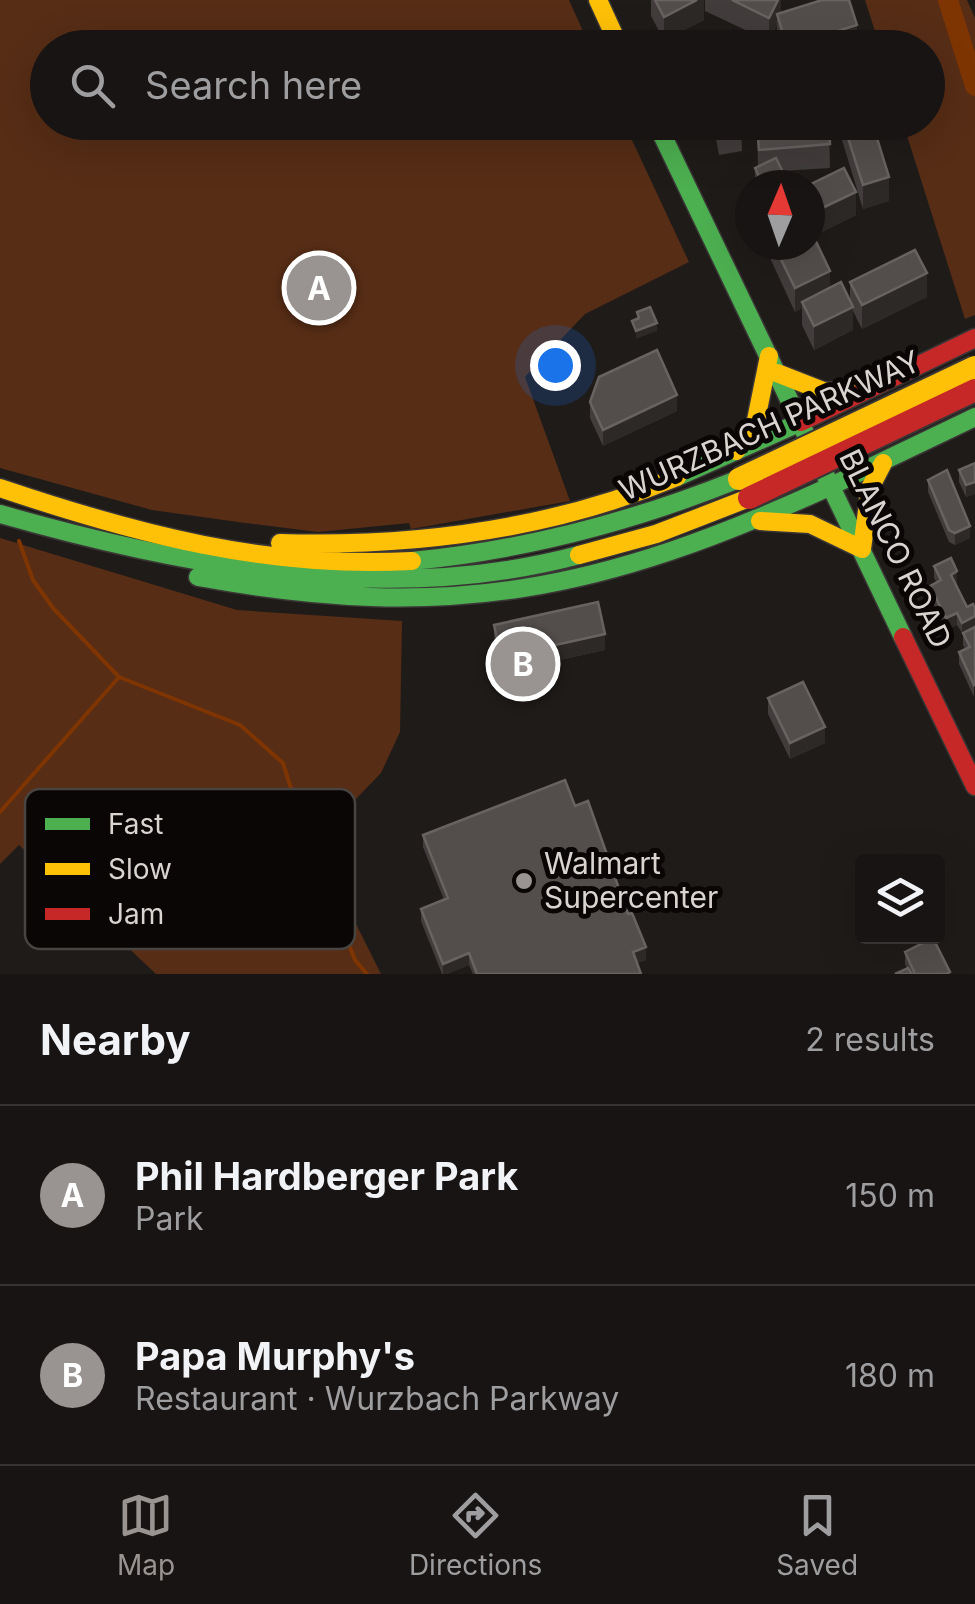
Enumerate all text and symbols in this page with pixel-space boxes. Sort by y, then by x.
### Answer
search box [30,30,945,140]
icon: search [65,58,120,113]
text: Search here [145,62,362,108]
north arrow [735,170,825,260]
pin: A [286,250,352,326]
your location [530,340,581,391]
street label: WURZBACH PARKWAY [613,342,926,508]
street label: BLANCO ROAD [832,443,960,654]
pin: B [490,626,556,702]
legend [25,789,355,949]
text: Fast [108,807,164,841]
place label: Walmart Supercenter [544,845,718,915]
text: Slow [108,852,172,886]
map controls [855,854,945,944]
button: layers [855,854,945,944]
marker: Walmart Supercenter [513,870,535,892]
text: Jam [108,897,164,931]
text: Nearby [40,1014,191,1065]
text: 2 results [805,1020,935,1059]
text: Phil Hardberger Park [135,1153,518,1199]
text: A [61,1176,84,1215]
text: 150 m [845,1176,935,1215]
text: Park [135,1199,204,1238]
text: Papa Murphy's [135,1333,415,1379]
text: B [62,1356,83,1395]
text: 180 m [845,1356,935,1395]
text: Restaurant · Wurzbach Parkway [135,1379,619,1418]
tab: Map [117,1488,175,1582]
tab: Directions [409,1488,542,1582]
tab: Saved [776,1488,858,1582]

